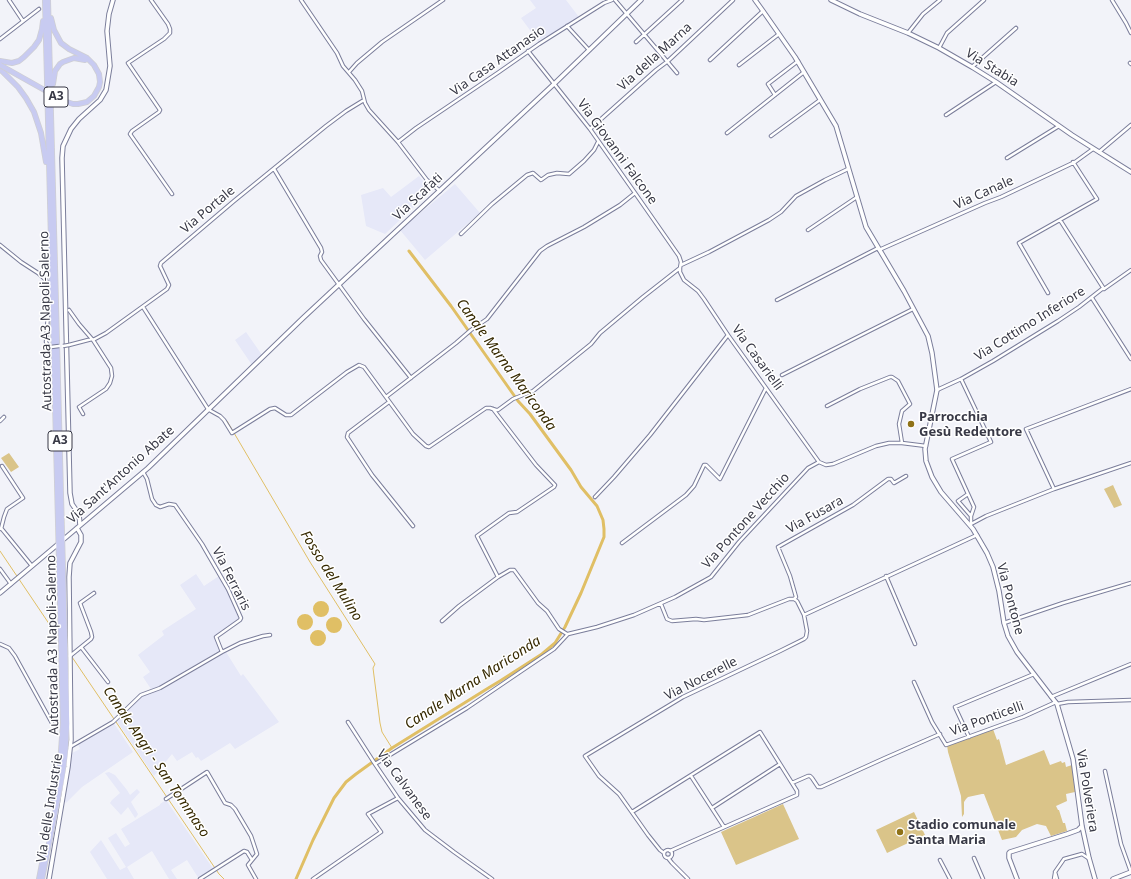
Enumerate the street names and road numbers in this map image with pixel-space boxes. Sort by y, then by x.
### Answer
street label: Via della Marna [615,20,695,94]
street label: Via Casa Attanasio [448,22,548,100]
street label: Via Stabia [963,46,1021,90]
road number: A3 [44,87,68,107]
street label: Via Giovanni Falcone [574,97,660,207]
street label: Via Scafati [390,170,446,224]
street label: Via Canale [952,173,1016,213]
street label: Via Portale [178,183,238,237]
street label: Autostrada A3 Napoli-Salerno [37,231,55,411]
street label: Via Cottimo Inferiore [972,284,1088,364]
street label: Via Casarielli [728,322,786,394]
street label: Via Sant'Antonio Abate [64,423,178,527]
road number: A3 [48,431,72,451]
street label: Via Pontone Vecchio [699,470,793,572]
street label: Via Fusara [784,493,846,537]
street label: Via Ferraris [208,545,254,613]
street label: Autostrada A3 Napoli-Salerno [44,555,62,735]
street label: Via Pontone [993,561,1027,637]
street label: Via Nocerelle [662,654,740,704]
street label: Via Ponticelli [948,698,1026,740]
street label: Via Calvanese [373,747,435,823]
street label: Via Polveriera [1073,749,1101,833]
street label: Via delle Industrie [34,752,66,864]

